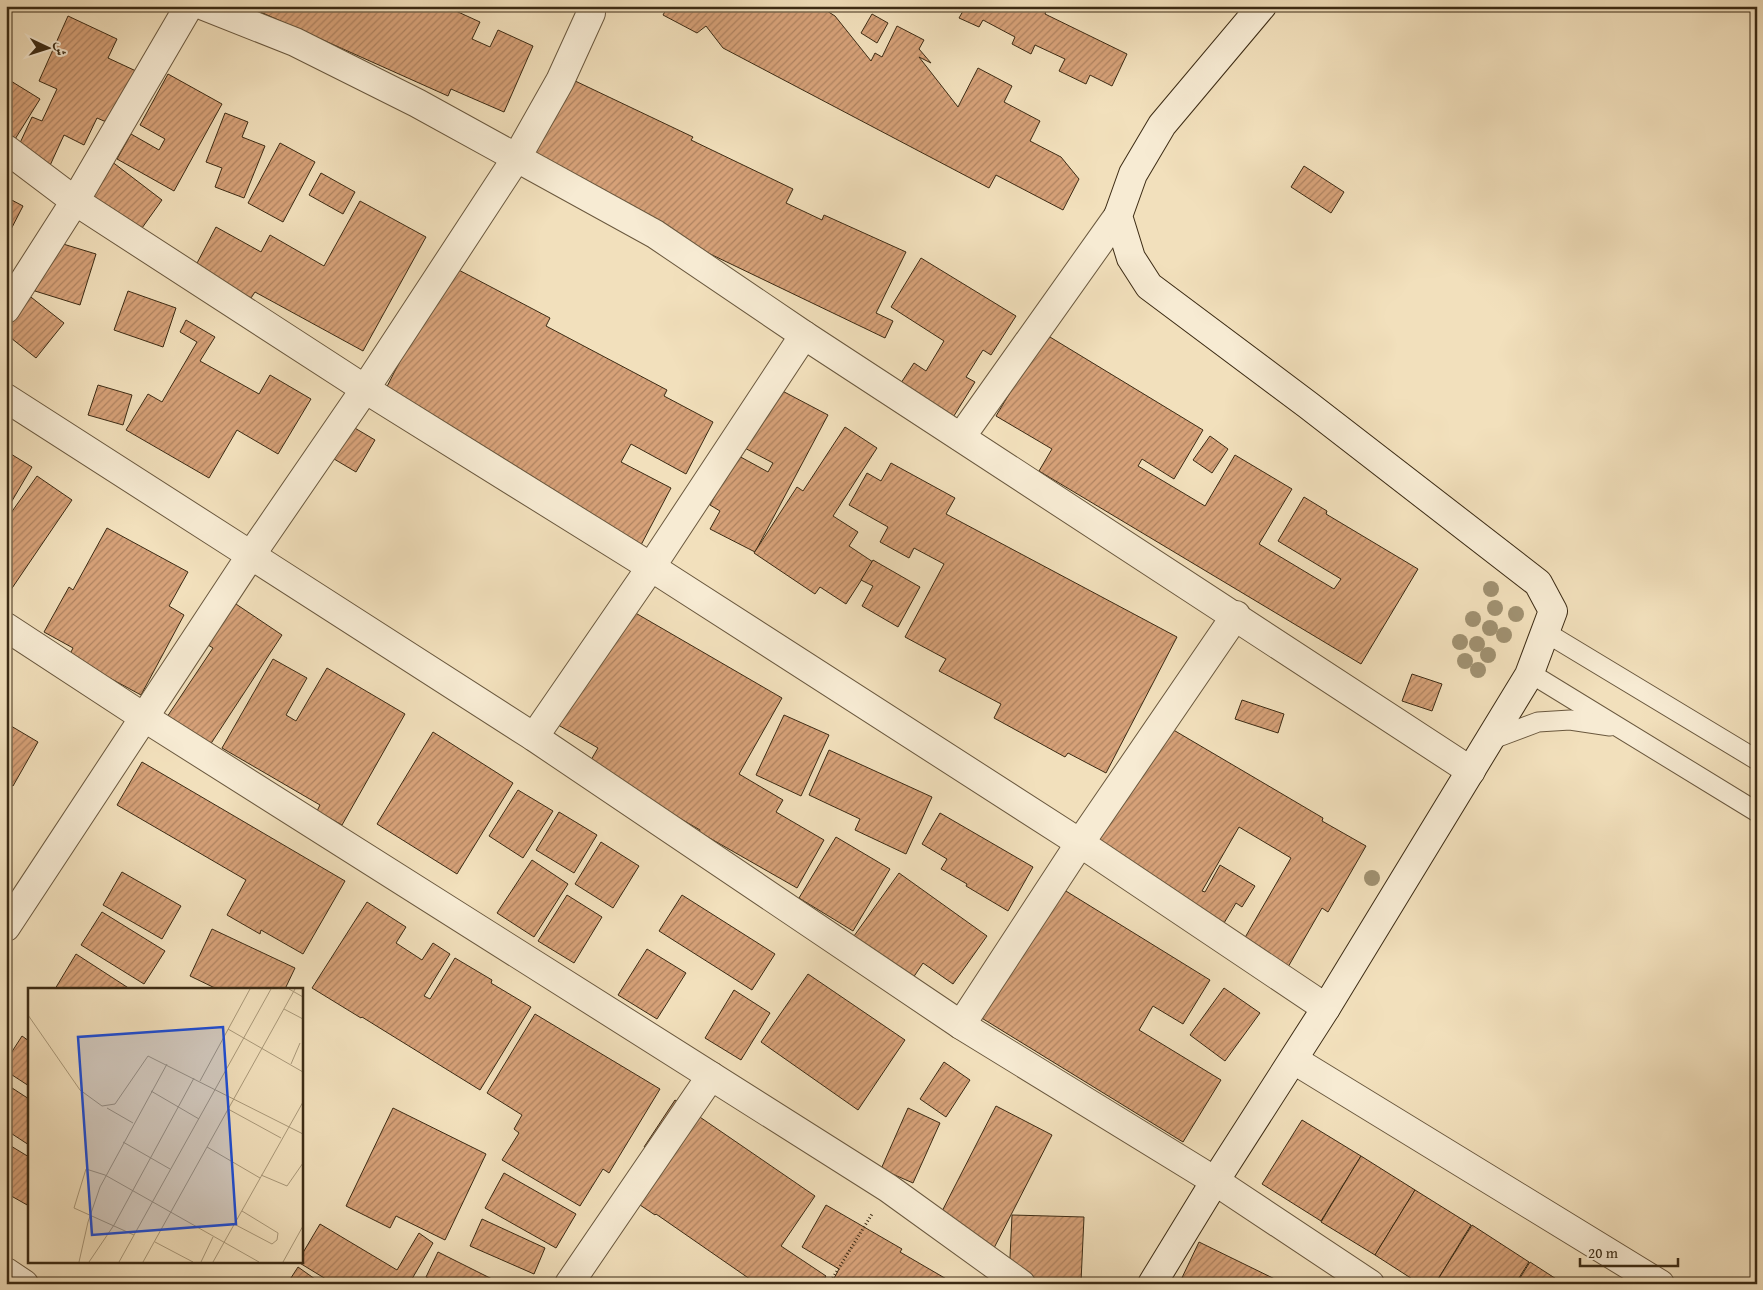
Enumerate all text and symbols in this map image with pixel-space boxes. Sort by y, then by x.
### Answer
north arrow [22,22,72,72]
text: ش [51,41,71,57]
inset map [28,988,302,1262]
scale bar [1580,1235,1678,1267]
text: 20 m [1588,1242,1619,1263]

